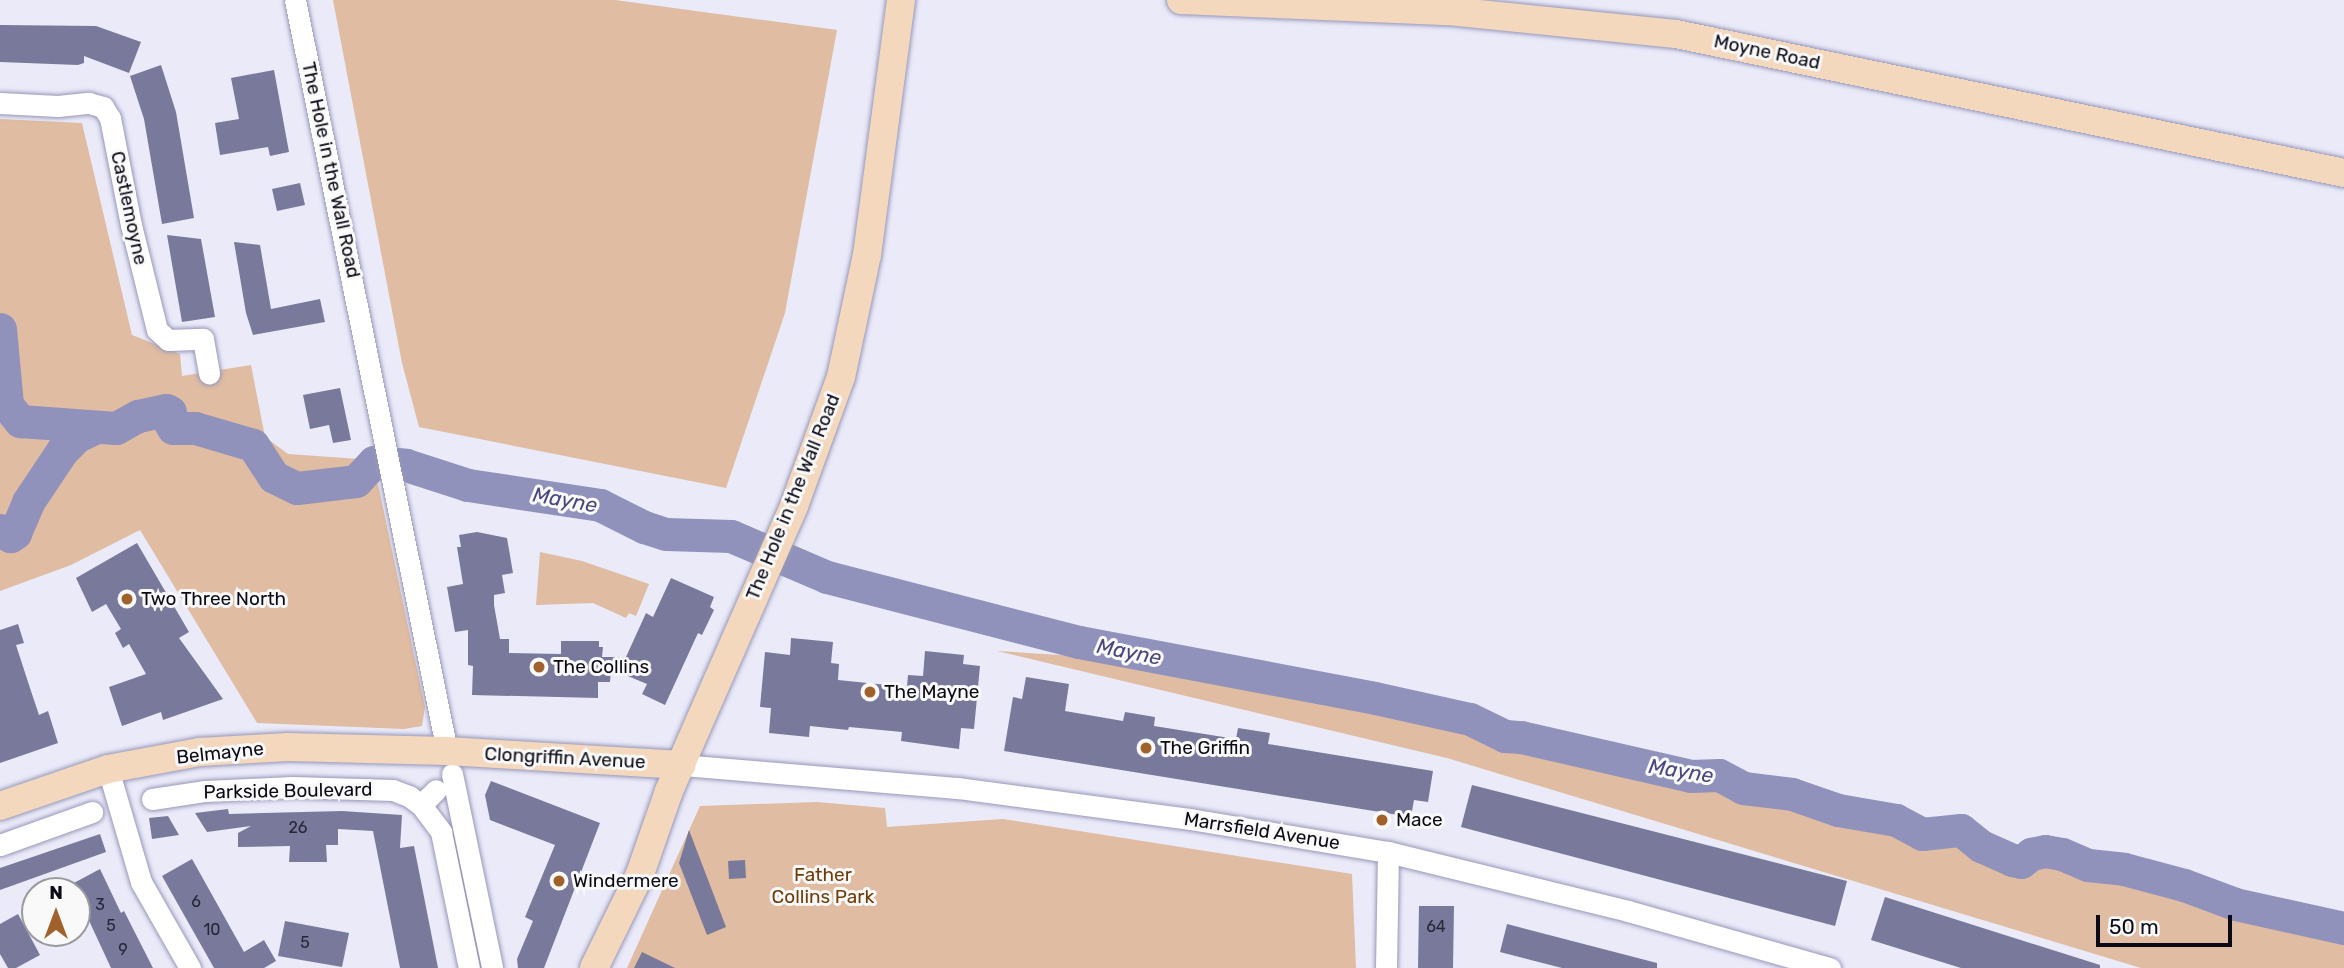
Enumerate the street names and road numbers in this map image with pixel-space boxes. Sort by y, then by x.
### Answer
street label: Moyne Road [1712,30,1822,74]
street label: The Hole in the Wall Road [297,59,365,281]
street label: Castlemoyne [106,149,152,267]
street label: The Hole in the Wall Road [741,390,845,604]
street label: Belmayne [175,737,265,769]
street label: Clongriffin Avenue [484,742,646,774]
street label: Parkside Boulevard [203,778,373,804]
street label: Marrsfield Avenue [1182,807,1342,855]

